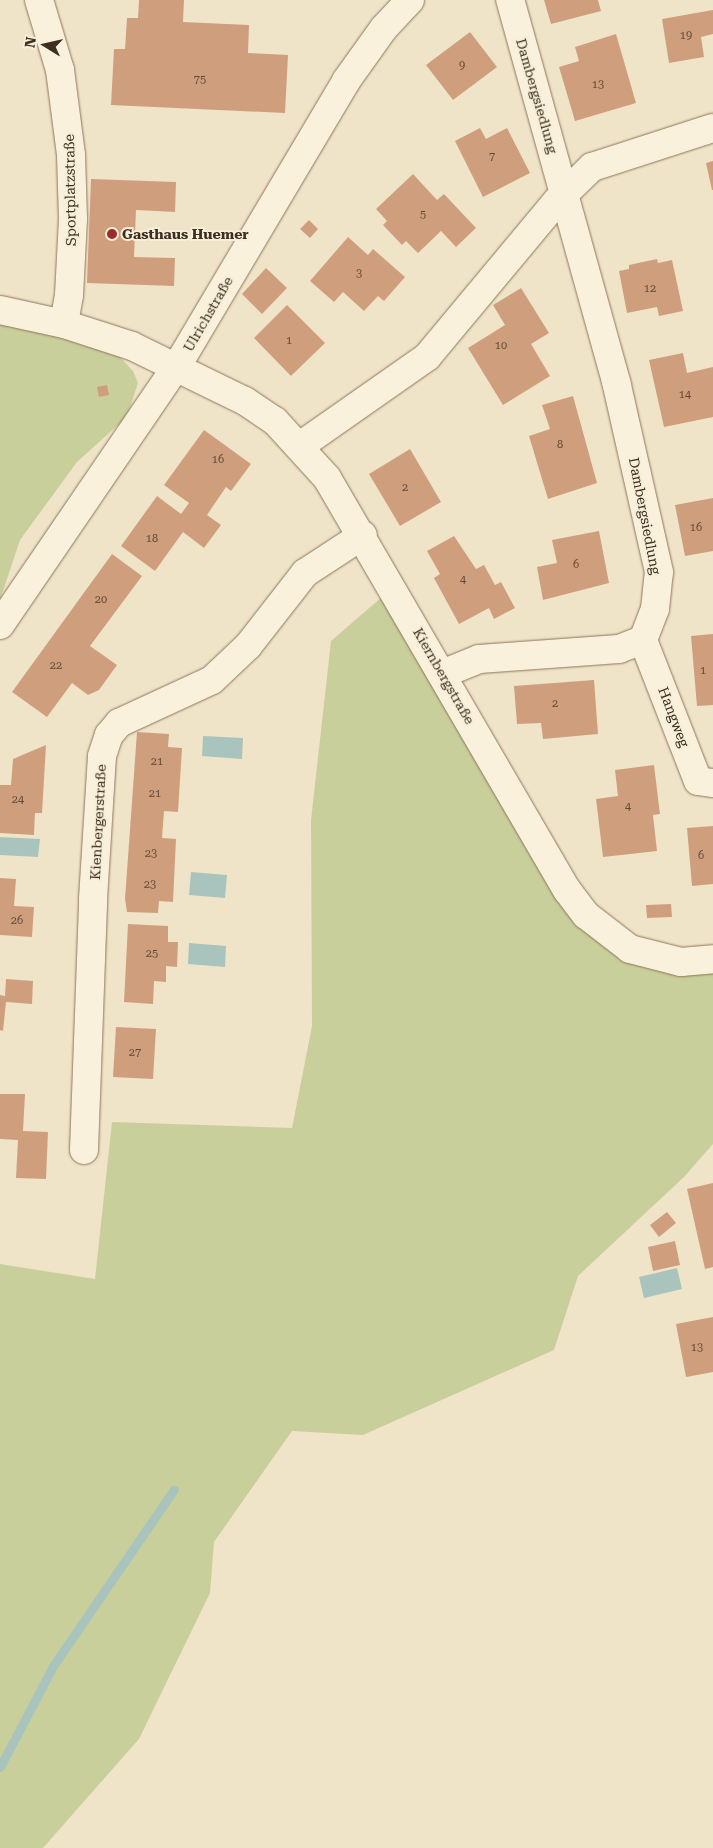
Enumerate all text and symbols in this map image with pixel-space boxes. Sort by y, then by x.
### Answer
north arrow [20,20,70,70]
house number: 19 [680,29,692,43]
text: N [21,36,39,49]
street label: Dambergsiedlung [513,36,561,156]
house number: 9 [459,59,465,73]
house number: 75 [194,73,206,87]
house number: 13 [592,78,604,92]
street label: Sportplatzstraße [61,134,79,246]
house number: 7 [489,150,495,164]
house number: 5 [420,208,426,222]
place label: Gasthaus Huemer [122,226,249,242]
marker: Gasthaus Huemer [106,228,118,240]
house number: 3 [356,267,362,281]
street label: Ulrichstraße [180,273,236,355]
house number: 12 [644,282,656,296]
house number: 1 [286,334,292,348]
house number: 10 [495,339,507,353]
house number: 14 [679,388,691,402]
house number: 8 [557,438,563,452]
house number: 16 [212,453,224,467]
street label: Dambergsiedlung [625,456,665,576]
house number: 2 [402,481,408,495]
house number: 16 [690,521,702,535]
house number: 18 [146,532,158,546]
house number: 6 [573,558,579,572]
house number: 4 [460,573,466,587]
house number: 20 [95,593,107,607]
street label: Kiernbergstraße [410,625,478,727]
house number: 22 [50,659,62,673]
house number: 1 [700,664,706,678]
street label: Hangweg [655,685,693,749]
house number: 2 [552,697,558,711]
house number: 21 [151,755,163,769]
street label: Kienbergerstraße [87,764,109,880]
house number: 21 [149,787,161,801]
house number: 24 [12,793,24,807]
house number: 4 [625,800,631,814]
house number: 23 [145,847,157,861]
house number: 6 [698,849,704,863]
house number: 23 [144,878,156,892]
house number: 26 [11,914,23,928]
house number: 25 [146,947,158,961]
house number: 27 [129,1046,141,1060]
house number: 13 [691,1341,703,1355]

